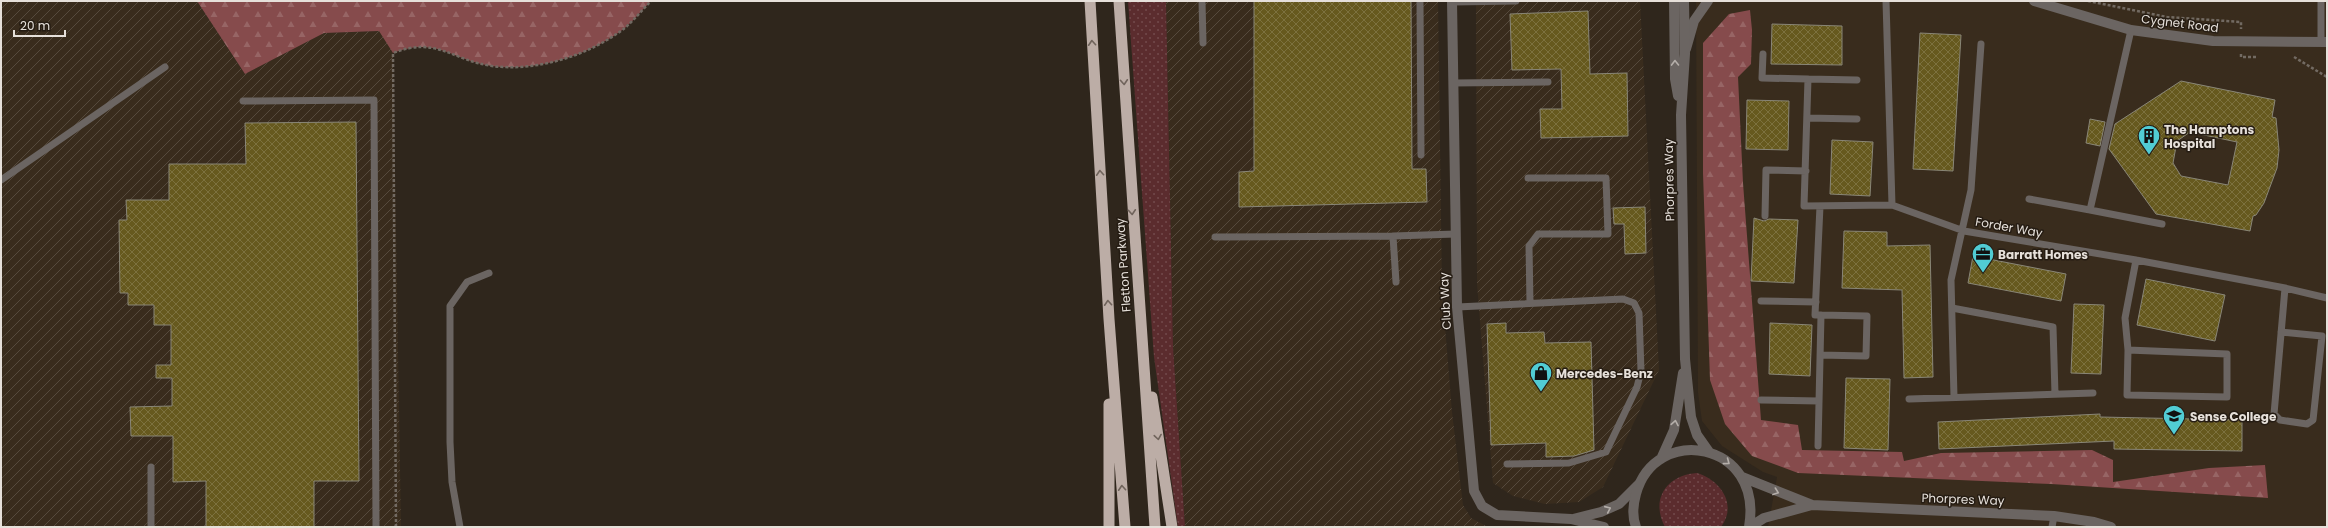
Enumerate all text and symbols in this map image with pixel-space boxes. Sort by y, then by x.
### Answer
street label: Cygnet Road [2140,10,2220,36]
scale bar [14,12,65,38]
text: 20 m [20,17,50,34]
one-way arrow [1088,40,1097,46]
one-way arrow [1671,60,1679,66]
one-way arrow [1120,79,1128,85]
place label: The Hamptons Hospital [2164,121,2254,152]
building icon: The Hamptons Hospital [2136,123,2162,156]
street label: Phorpres Way [1660,138,1678,222]
one-way arrow [1096,170,1105,176]
one-way arrow [1128,209,1137,215]
street label: Forder Way [1974,213,2044,241]
street label: Fletton Parkway [1111,217,1135,313]
office icon: Barratt Homes [1970,241,1996,274]
place label: Barratt Homes [1998,246,2088,263]
street label: Club Way [1435,271,1455,330]
one-way arrow [1104,300,1113,306]
shop icon: Mercedes-Benz [1528,360,1554,393]
place label: Mercedes-Benz [1556,365,1653,382]
school or university icon: Sense College [2161,403,2187,436]
place label: Sense College [2190,408,2277,425]
one-way arrow [1671,420,1679,426]
one-way arrow [1153,434,1162,440]
one-way arrow [1723,457,1730,464]
one-way arrow [1117,485,1126,491]
one-way arrow [1773,487,1780,496]
street label: Phorpres Way [1921,489,2005,509]
one-way arrow [1604,506,1612,514]

